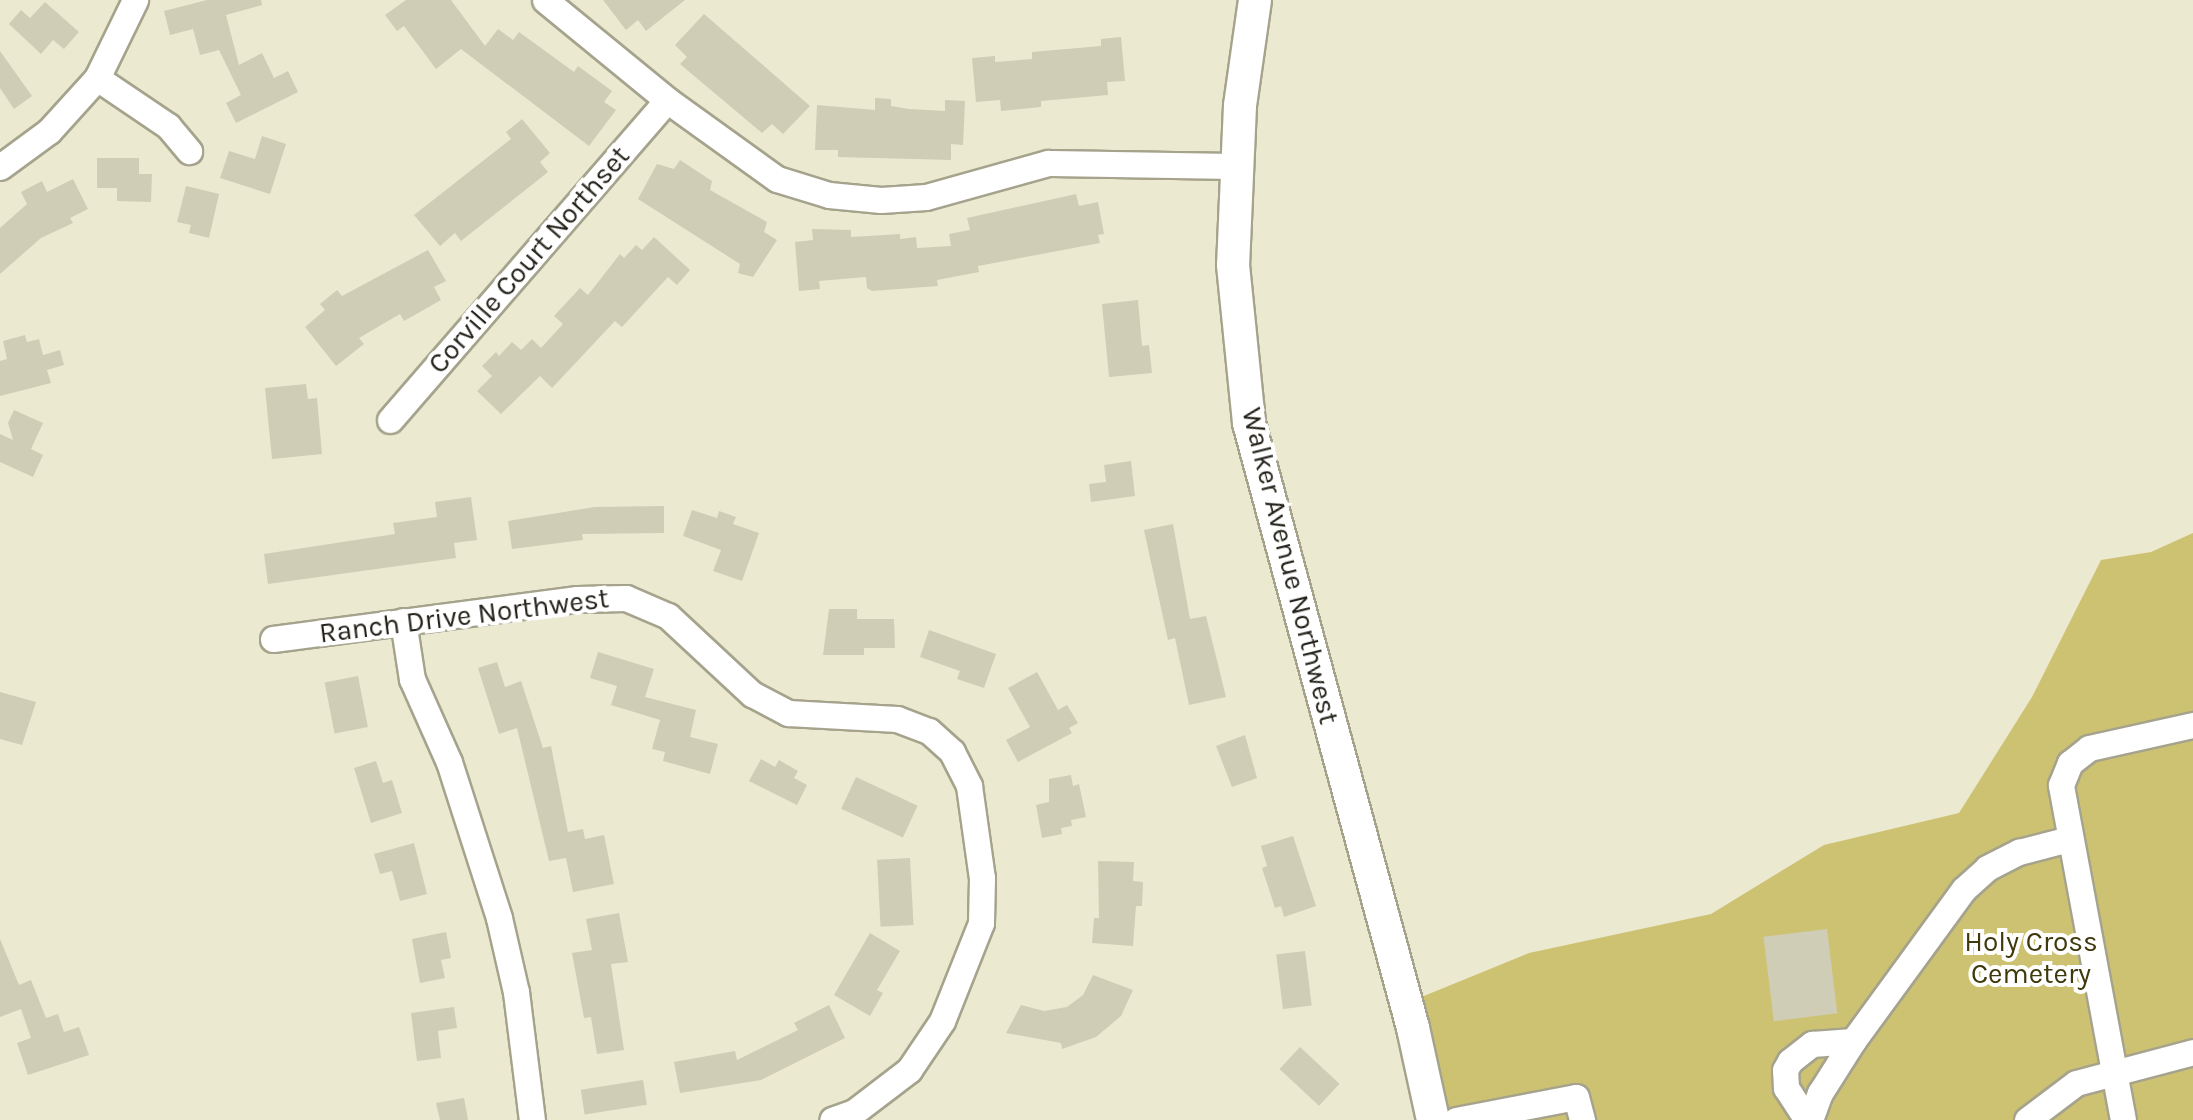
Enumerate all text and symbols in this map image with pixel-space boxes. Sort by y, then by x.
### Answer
street label: Corville Court Northset [421,140,637,380]
street label: Walker Avenue Northwest [1234,404,1346,728]
street label: Ranch Drive Northwest [317,582,611,650]
park label: Holy Cross Cemetery [1964,925,2098,991]

